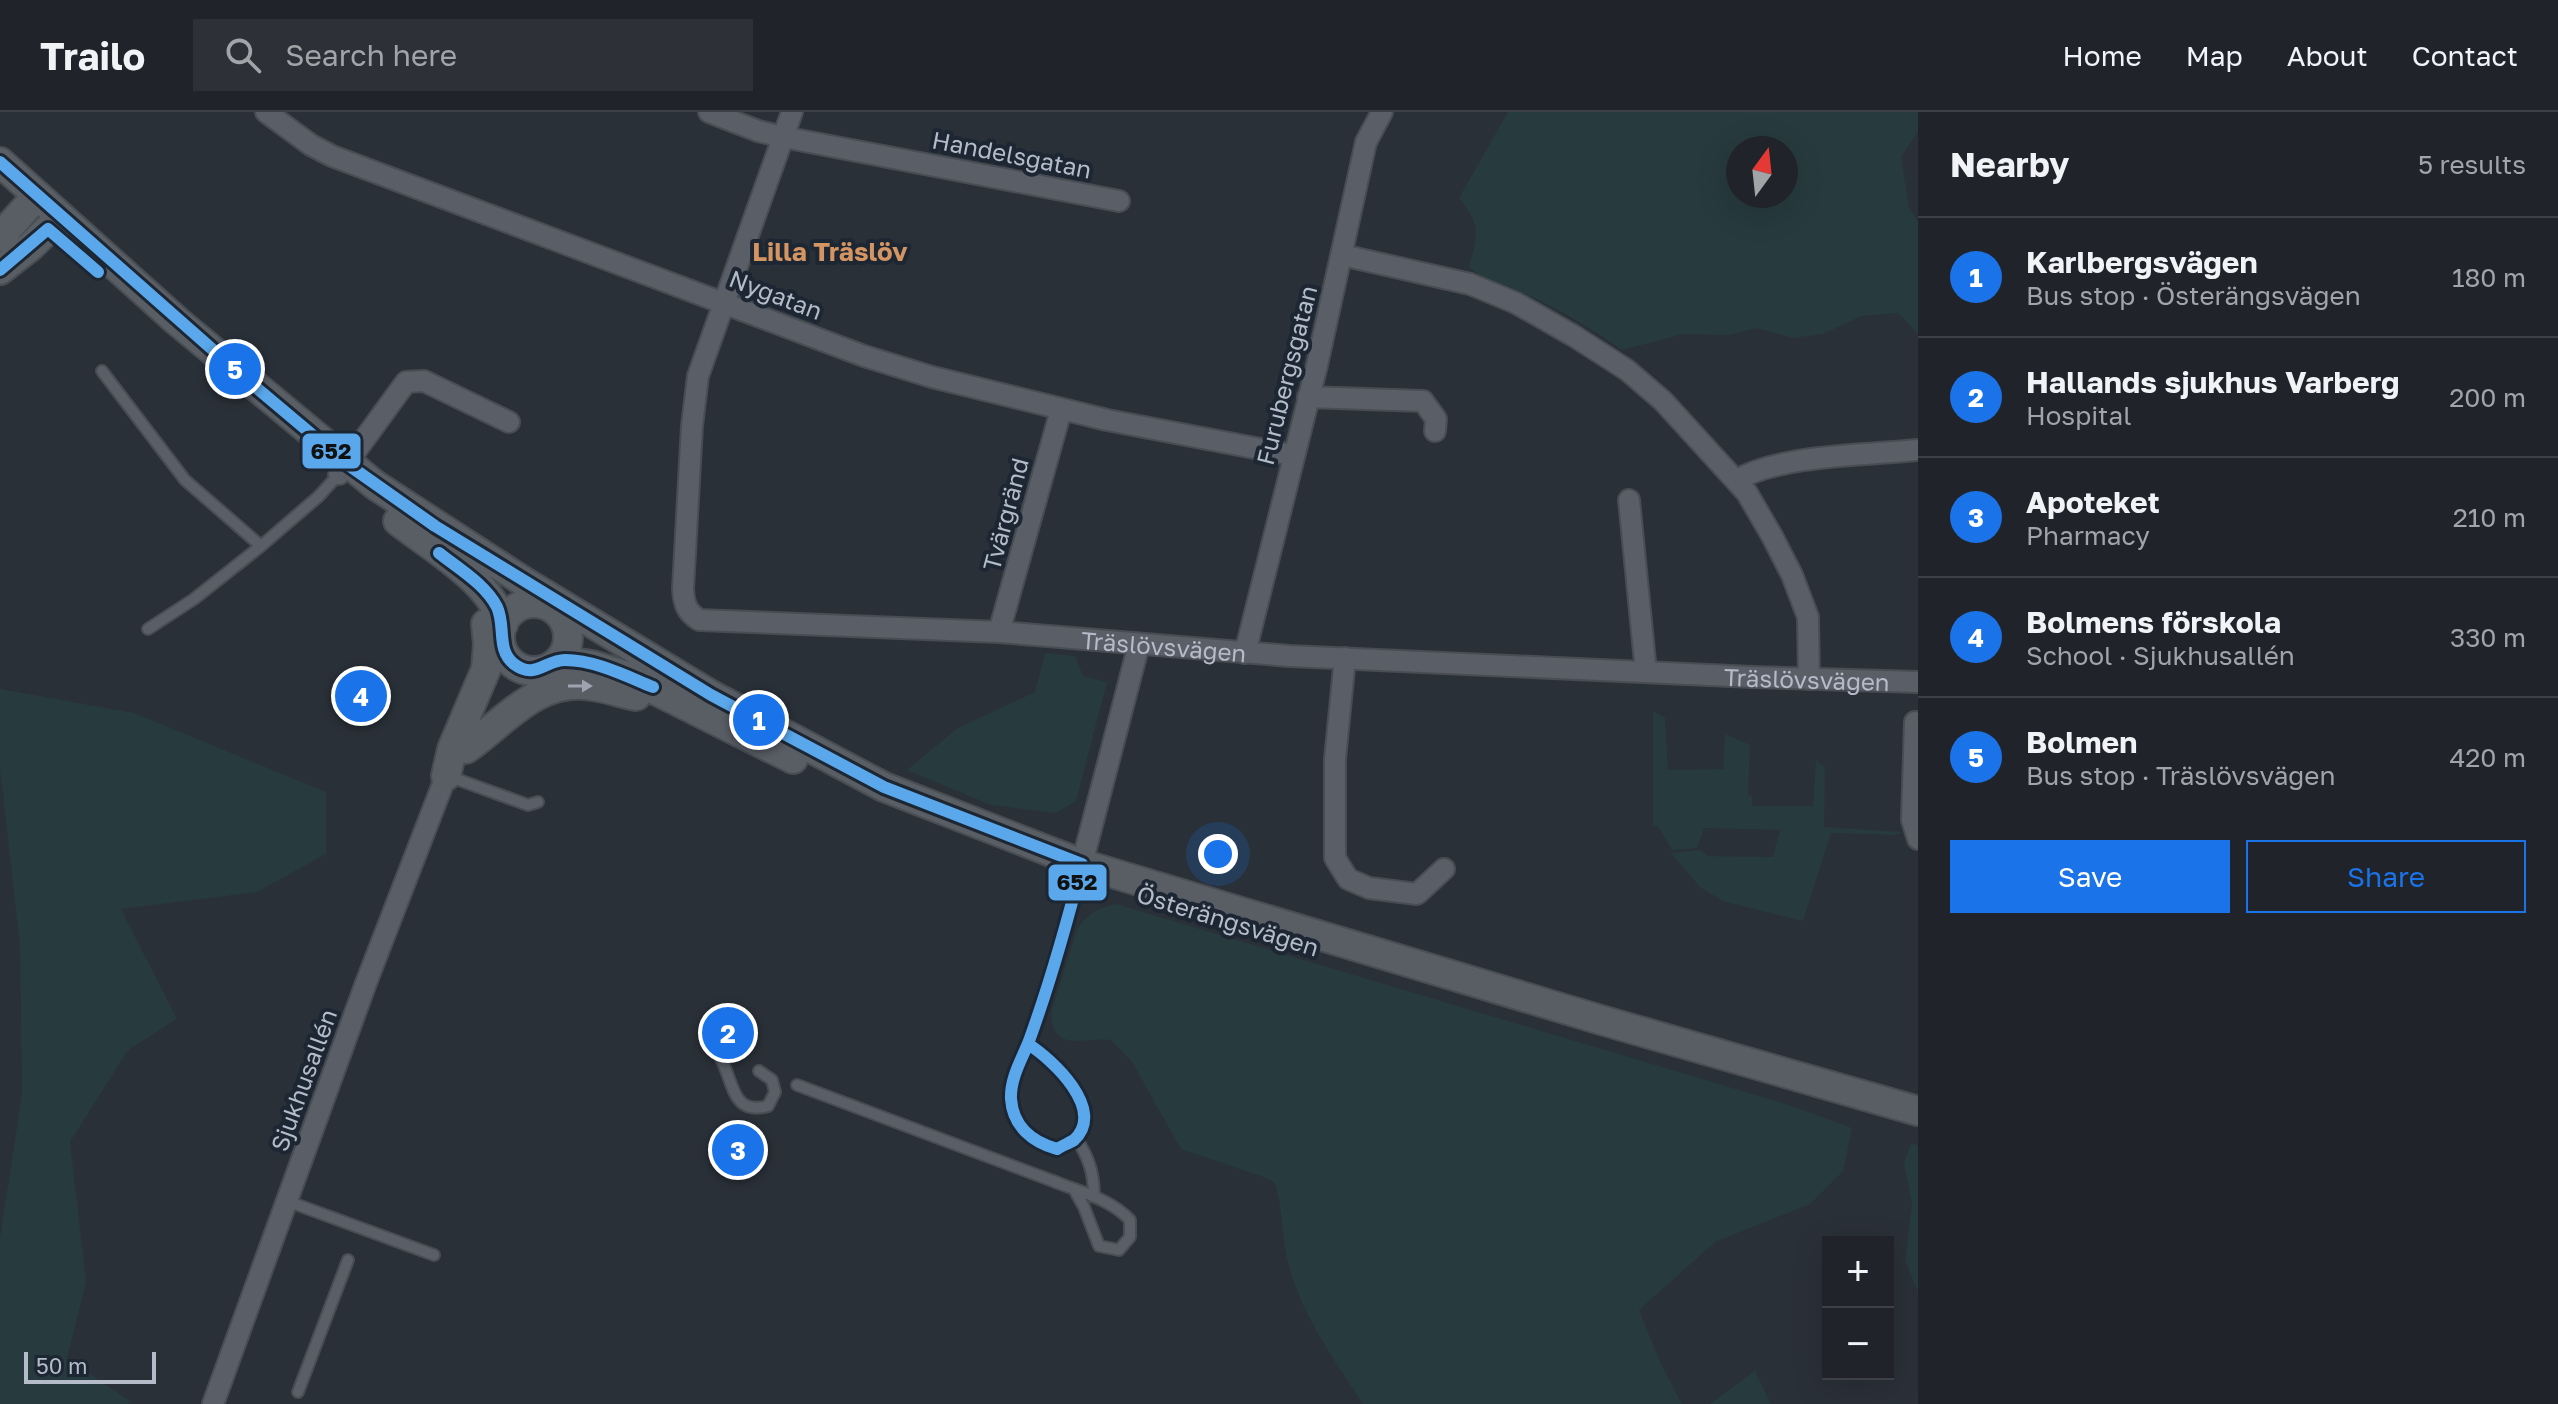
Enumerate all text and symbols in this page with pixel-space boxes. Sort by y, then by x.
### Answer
search box [193,19,753,91]
text: Trailo [40,33,145,78]
icon: search [221,33,265,77]
text: Search here [285,37,457,73]
text: Home [2063,39,2142,72]
text: Map [2186,39,2243,72]
text: About [2287,39,2368,72]
text: Contact [2412,39,2518,72]
street label: Handelsgatan [930,124,1094,184]
north arrow [1726,136,1798,208]
text: Nearby [1950,144,2070,184]
text: 5 results [2418,149,2526,180]
district label: Lilla Träslöv [752,236,908,267]
text: Karlbergsvägen [2026,244,2258,280]
text: 1 [1969,262,1983,293]
text: 180 m [2452,262,2526,293]
street label: Nygatan [725,263,827,325]
text: Bus stop · Österängsvägen [2026,280,2361,311]
street label: Furubergsgatan [1250,282,1322,468]
pin: 5 [209,339,261,399]
text: Hallands sjukhus Varberg [2026,364,2399,400]
text: 2 [1968,382,1984,413]
text: 200 m [2449,382,2526,413]
text: Hospital [2026,400,2132,431]
line badge: 652 [301,432,362,470]
text: 652 [311,437,351,464]
street label: Tvärgränd [976,454,1034,574]
text: Apoteket [2026,484,2160,520]
text: 3 [1968,502,1984,533]
text: 210 m [2453,502,2526,533]
text: Pharmacy [2026,520,2150,551]
text: Bolmens förskola [2026,604,2281,640]
text: 4 [1968,622,1984,653]
text: 330 m [2450,622,2526,653]
street label: Träslövsvägen [1080,624,1248,667]
text: School · Sjukhusallén [2026,640,2295,671]
street label: Träslövsvägen [1723,661,1890,696]
pin: 4 [335,666,387,726]
one-way arrow [568,680,593,692]
pin: 1 [733,690,785,750]
text: Bolmen [2026,724,2137,760]
text: 5 [1968,742,1984,773]
text: 420 m [2449,742,2526,773]
text: Bus stop · Träslövsvägen [2026,760,2335,791]
your location [1198,834,1238,874]
button: Save [1950,840,2230,913]
button: Share [2246,840,2526,913]
line badge: 652 [1047,863,1108,902]
text: 652 [1057,868,1097,895]
street label: Österängsvägen [1133,879,1323,961]
pin: 2 [702,1003,754,1063]
street label: Sjukhusallén [264,1005,342,1155]
pin: 3 [712,1120,764,1180]
map controls [1822,1236,1894,1380]
button: + [1822,1236,1894,1308]
button: − [1822,1308,1894,1380]
scale bar [24,1348,156,1384]
text: 50 m [36,1352,87,1379]

